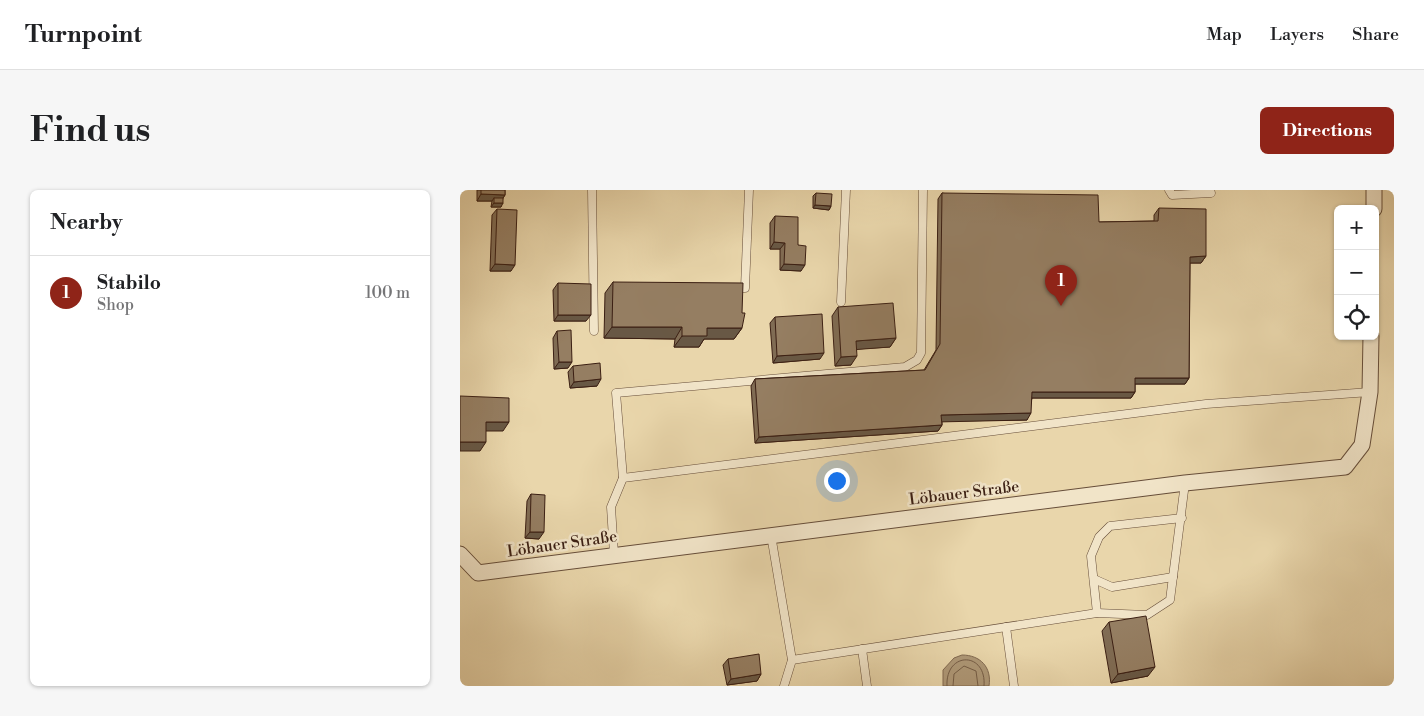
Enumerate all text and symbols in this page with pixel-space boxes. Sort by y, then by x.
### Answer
text: Turnpoint [25,20,142,50]
text: Map [1207,23,1242,46]
text: Layers [1270,23,1324,46]
text: Share [1352,23,1399,46]
button: Directions [1260,107,1394,154]
text: Find us [30,109,150,152]
map controls [1334,205,1379,340]
button: + [1334,205,1379,250]
text: Nearby [50,210,123,236]
button: − [1334,250,1379,295]
pin: 1 [1045,265,1077,306]
text: Stabilo [97,271,161,295]
text: 1 [62,283,70,303]
text: 100 m [365,283,410,303]
text: Shop [97,295,134,315]
button: locate [1334,295,1379,340]
your location [824,468,850,494]
street label: Löbauer Straße [908,476,1020,510]
street label: Löbauer Straße [506,526,618,562]

